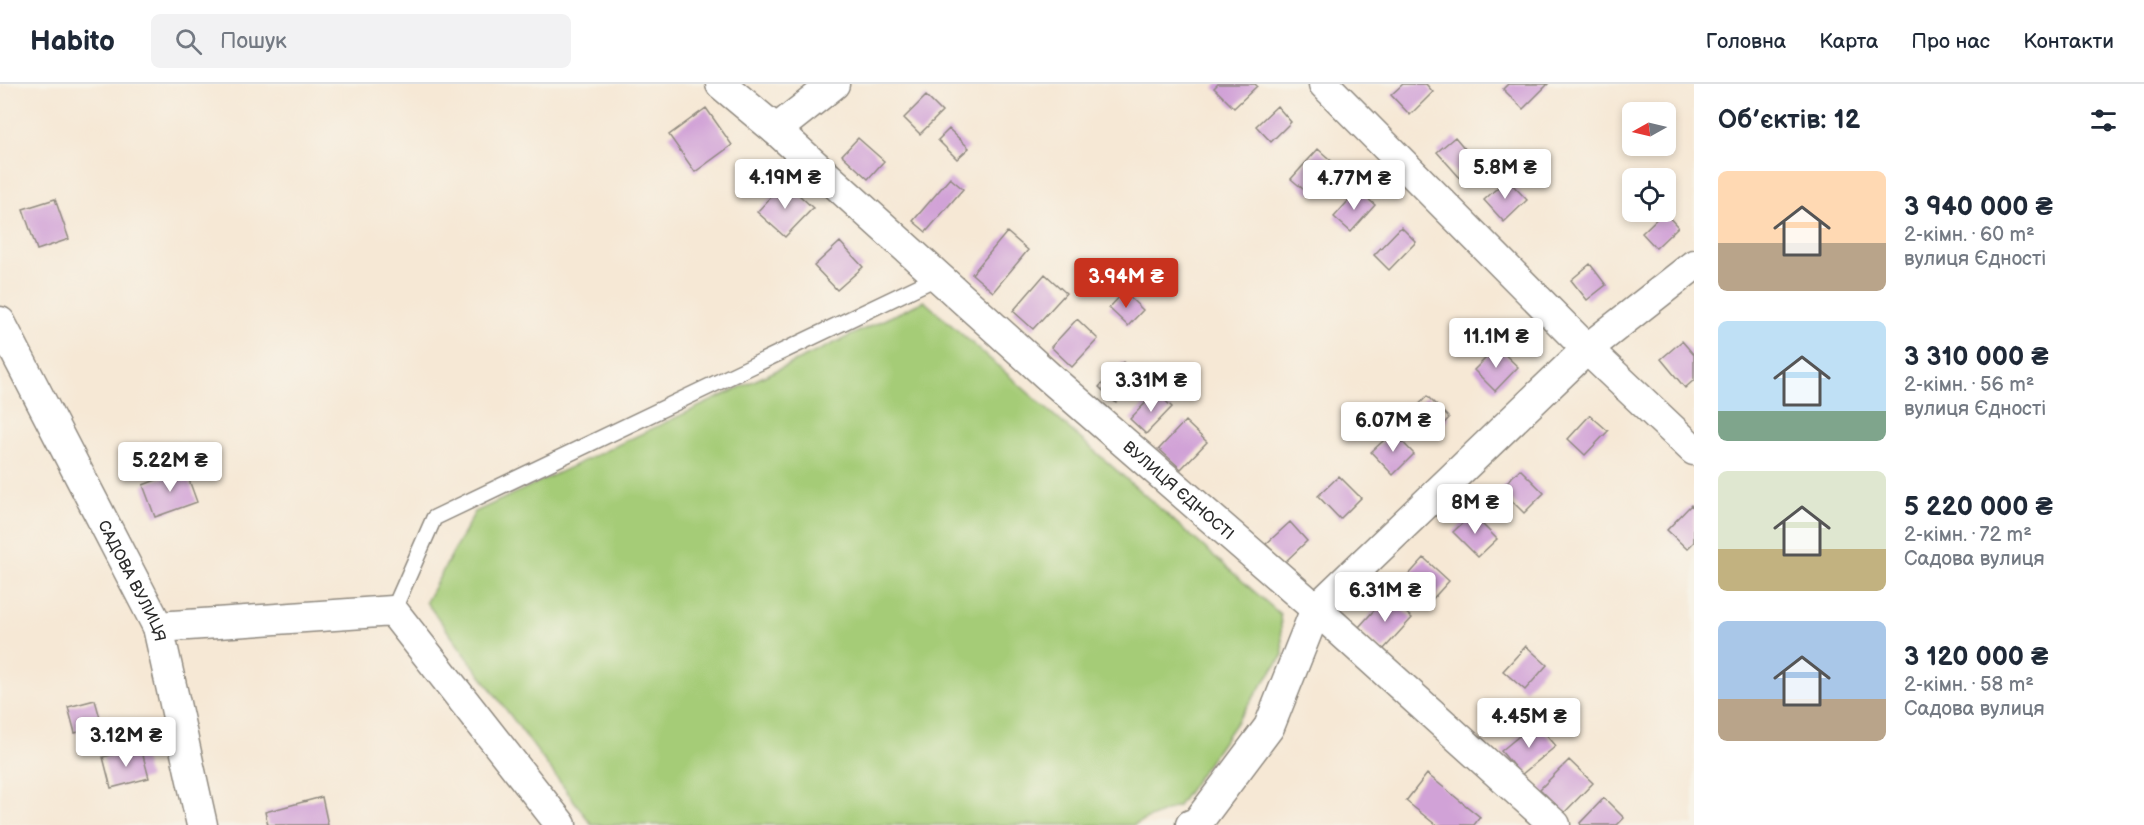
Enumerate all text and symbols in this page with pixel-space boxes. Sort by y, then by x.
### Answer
search box [151,14,571,68]
text: Habito [30,25,115,58]
icon: search [172,25,205,58]
text: Пошук [220,28,287,55]
text: Головна [1706,29,1786,54]
text: Карта [1819,29,1878,54]
text: Про нас [1911,29,1990,54]
text: Контакти [2023,29,2114,54]
north arrow [1622,102,1676,156]
map controls [1622,102,1676,222]
icon: filters [2087,104,2120,137]
text: Об’єктів: 12 [1718,105,1860,136]
pin: 5.8M ₴ [1456,149,1554,200]
text: 5.8M ₴ [1473,156,1537,180]
pin: 4.19M ₴ [730,159,840,210]
pin: 4.77M ₴ [1299,160,1409,211]
text: 4.19M ₴ [749,166,821,190]
text: 4.77M ₴ [1317,167,1391,191]
button: locate [1622,168,1676,222]
text: 3 940 000 ₴ [1904,192,2053,223]
icon: home [1766,195,1838,267]
text: 2-кімн. · 60 m² [1904,223,2035,247]
text: вулиця Єдності [1904,247,2046,271]
pin: 3.94M ₴ [1071,258,1181,309]
text: 3.94M ₴ [1088,265,1164,289]
pin: 11.1M ₴ [1441,318,1551,369]
text: 11.1M ₴ [1463,325,1529,349]
text: 3 310 000 ₴ [1904,342,2049,373]
icon: home [1766,345,1838,417]
pin: 3.31M ₴ [1096,362,1206,413]
text: 3.31M ₴ [1115,369,1187,393]
text: 2-кімн. · 56 m² [1904,373,2034,397]
text: вулиця Єдності [1904,397,2046,421]
pin: 6.07M ₴ [1338,402,1448,453]
text: 6.07M ₴ [1355,409,1431,433]
street label: ВУЛИЦЯ ЄДНОСТІ [1119,438,1237,544]
pin: 5.22M ₴ [115,442,225,493]
text: 5.22M ₴ [132,449,208,473]
pin: 8M ₴ [1439,484,1511,535]
text: 8M ₴ [1451,491,1499,515]
text: 5 220 000 ₴ [1904,492,2053,523]
icon: home [1766,495,1838,567]
street label: САДОВА ВУЛИЦЯ [93,517,169,643]
text: 2-кімн. · 72 m² [1904,523,2032,547]
text: Садова вулиця [1904,547,2045,571]
pin: 6.31M ₴ [1330,572,1440,623]
text: 6.31M ₴ [1349,579,1421,603]
text: 3 120 000 ₴ [1904,642,2048,673]
icon: home [1766,645,1838,717]
text: 2-кімн. · 58 m² [1904,673,2034,697]
text: Садова вулиця [1904,697,2045,721]
pin: 4.45M ₴ [1474,698,1584,749]
text: 4.45M ₴ [1491,705,1567,729]
pin: 3.12M ₴ [71,717,181,768]
text: 3.12M ₴ [90,724,162,748]

